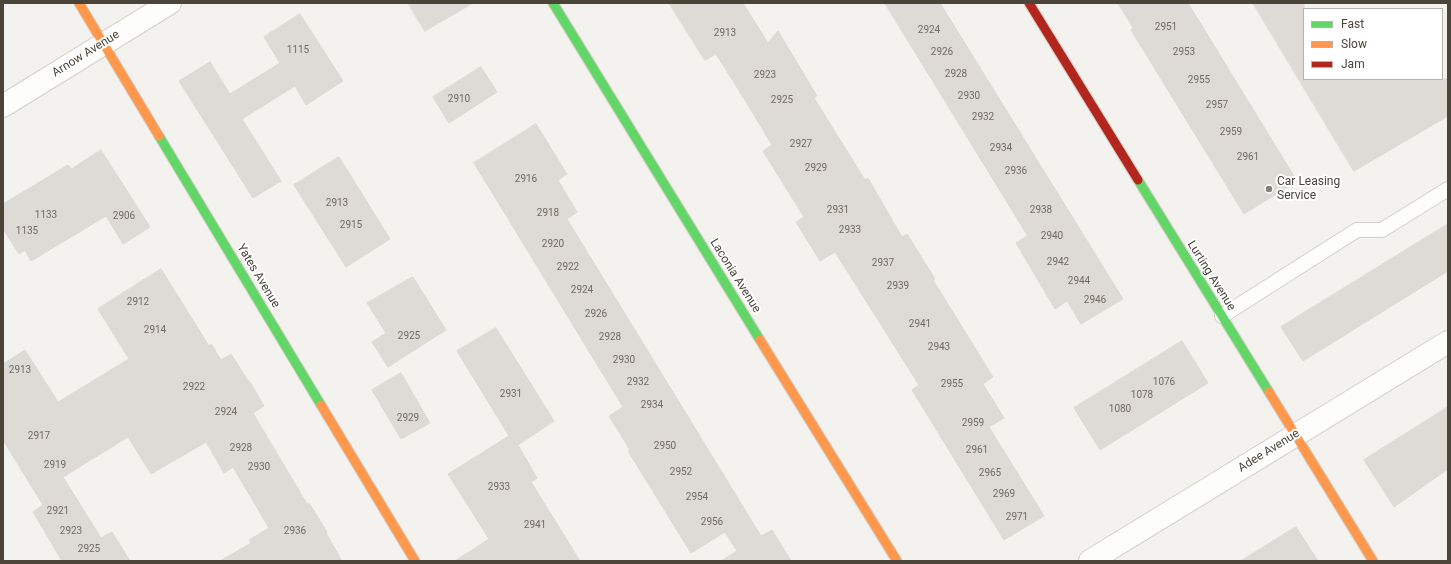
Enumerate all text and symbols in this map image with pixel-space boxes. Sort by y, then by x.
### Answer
legend [1303,8,1443,80]
text: Fast [1341,17,1364,31]
house number: 2951 [1155,21,1177,33]
house number: 2924 [918,24,940,36]
house number: 2913 [714,27,736,39]
street label: Arnow Avenue [50,28,122,80]
text: Slow [1341,37,1367,51]
house number: 1115 [287,44,309,56]
house number: 2926 [931,46,953,58]
house number: 2953 [1173,46,1195,58]
text: Jam [1341,57,1365,71]
house number: 2928 [945,68,967,80]
house number: 2923 [754,69,776,81]
house number: 2955 [1188,74,1210,86]
house number: 2930 [958,90,980,102]
house number: 2910 [448,93,470,105]
house number: 2925 [771,94,793,106]
house number: 2957 [1206,99,1228,111]
house number: 2932 [972,111,994,123]
house number: 2959 [1220,126,1242,138]
house number: 2927 [790,138,812,150]
house number: 2934 [990,142,1012,154]
house number: 2961 [1237,151,1259,163]
house number: 2929 [805,162,827,174]
house number: 2936 [1005,165,1027,177]
house number: 2916 [515,173,537,185]
place label: Car Leasing Service [1277,175,1340,203]
marker: Car Leasing Service [1264,184,1274,194]
house number: 2913 [326,197,348,209]
house number: 2931 [827,204,849,216]
house number: 2938 [1030,204,1052,216]
house number: 2918 [537,207,559,219]
house number: 1133 [35,209,57,221]
house number: 2906 [113,210,135,222]
house number: 2915 [340,219,362,231]
house number: 2933 [839,224,861,236]
house number: 1135 [16,225,38,237]
house number: 2940 [1041,230,1063,242]
street label: Laconia Avenue [707,236,763,316]
house number: 2920 [542,238,564,250]
street label: Lurting Avenue [1184,238,1238,314]
street label: Yates Avenue [233,241,283,311]
house number: 2942 [1047,256,1069,268]
house number: 2937 [872,257,894,269]
house number: 2922 [557,261,579,273]
house number: 2944 [1068,275,1090,287]
house number: 2939 [887,280,909,292]
house number: 2924 [571,284,593,296]
house number: 2946 [1084,294,1106,306]
house number: 2912 [127,296,149,308]
house number: 2926 [585,308,607,320]
house number: 2941 [909,318,931,330]
house number: 2914 [144,324,166,336]
house number: 2925 [398,330,420,342]
house number: 2928 [599,331,621,343]
house number: 2943 [928,341,950,353]
house number: 2930 [613,354,635,366]
house number: 2913 [9,364,31,376]
house number: 2932 [627,376,649,388]
house number: 1076 [1153,376,1175,388]
house number: 2955 [941,378,963,390]
house number: 2922 [183,381,205,393]
house number: 2931 [500,388,522,400]
house number: 1078 [1131,389,1153,401]
house number: 2934 [641,399,663,411]
house number: 1080 [1109,403,1131,415]
house number: 2924 [215,406,237,418]
house number: 2929 [397,412,419,424]
house number: 2959 [962,417,984,429]
street label: Adee Avenue [1236,426,1302,476]
house number: 2917 [28,430,50,442]
house number: 2950 [654,440,676,452]
house number: 2928 [230,442,252,454]
house number: 2961 [966,444,988,456]
house number: 2919 [44,459,66,471]
house number: 2930 [248,461,270,473]
house number: 2952 [670,466,692,478]
house number: 2965 [979,467,1001,479]
house number: 2933 [488,481,510,493]
house number: 2969 [993,488,1015,500]
house number: 2954 [686,491,708,503]
house number: 2921 [47,505,69,517]
house number: 2971 [1006,511,1028,523]
house number: 2956 [701,516,723,528]
house number: 2941 [524,519,546,531]
house number: 2923 [60,525,82,537]
house number: 2936 [284,525,306,537]
house number: 2925 [78,543,100,555]

